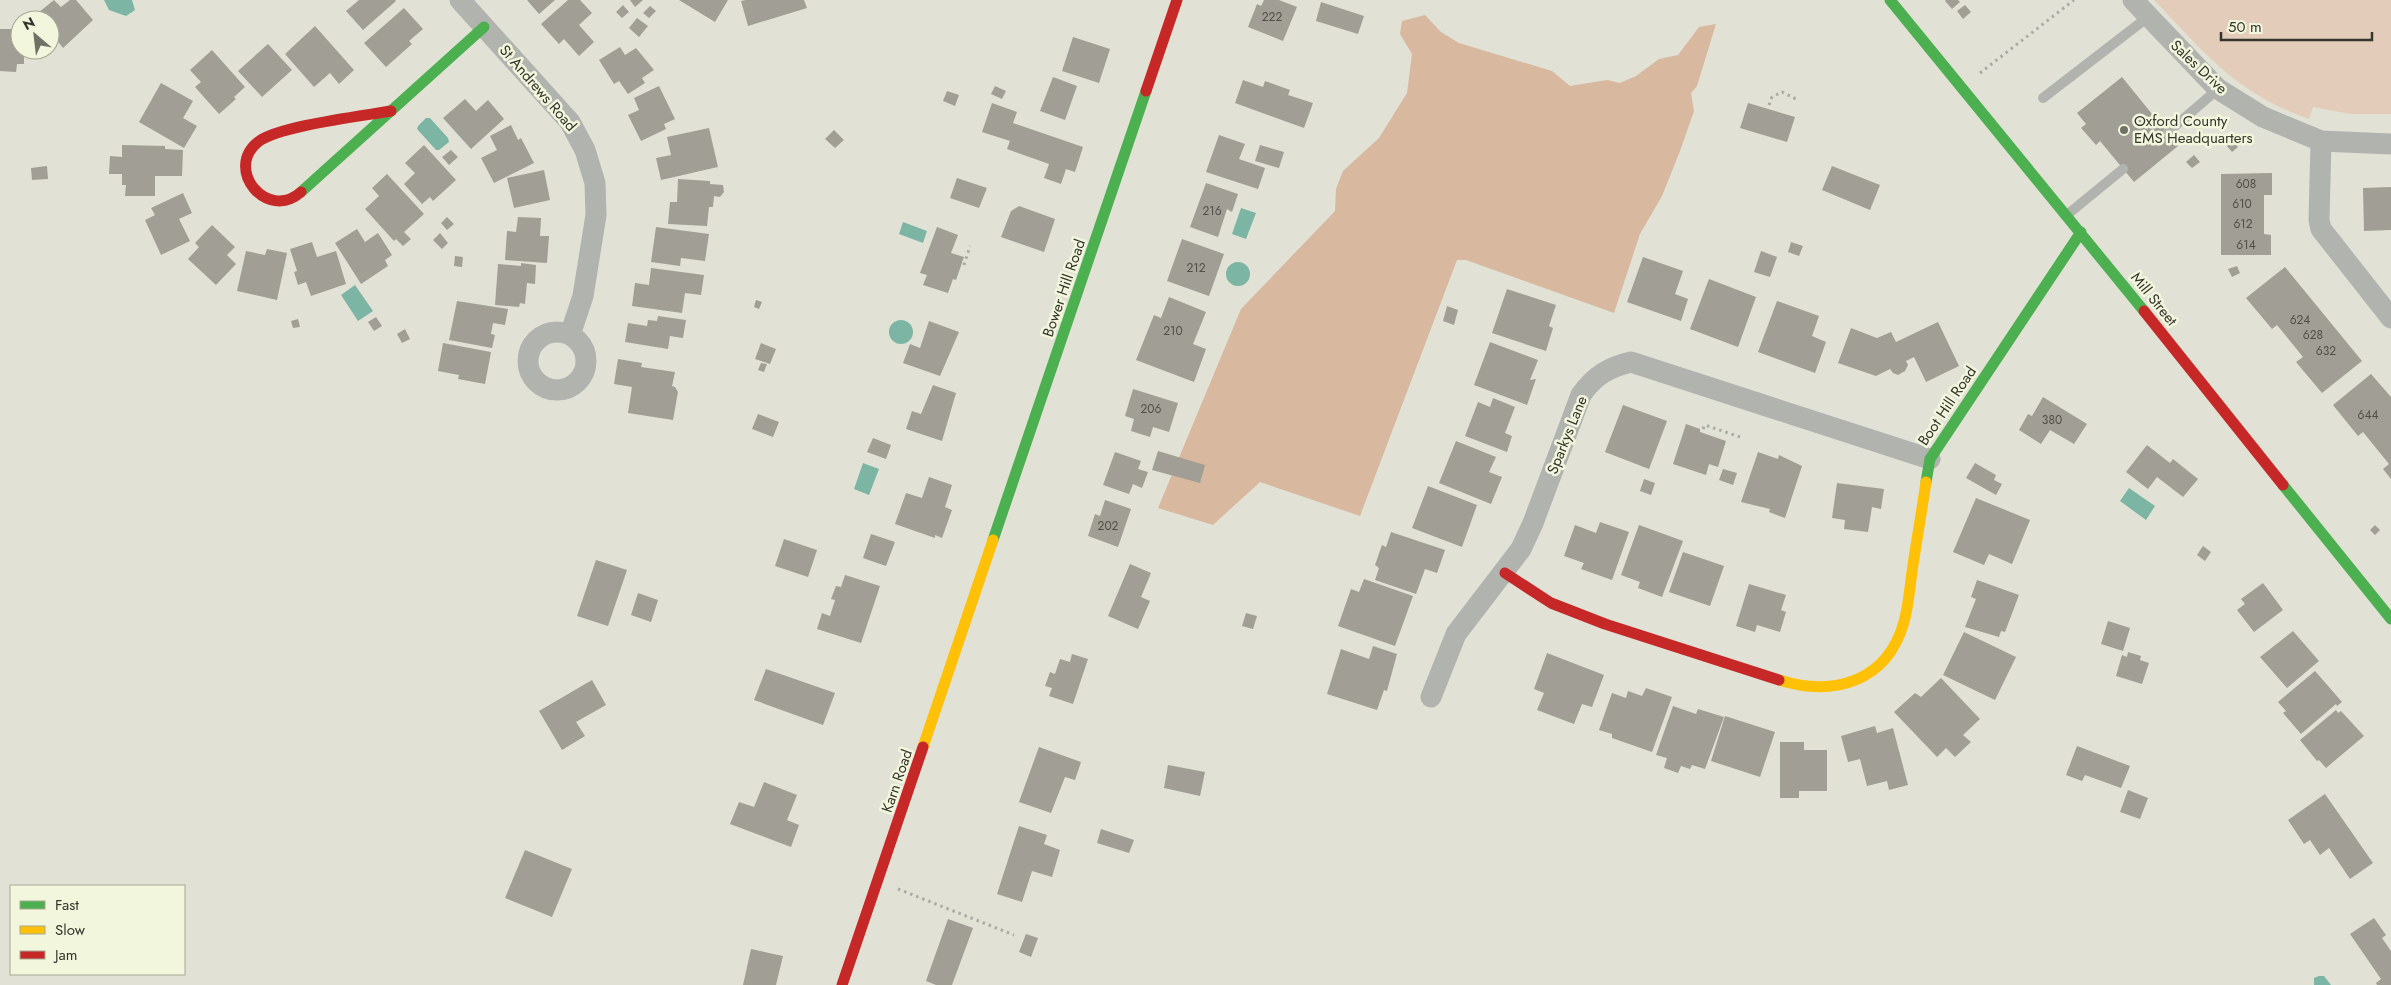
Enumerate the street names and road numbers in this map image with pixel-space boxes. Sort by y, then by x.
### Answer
street label: Sales Drive [2166,35,2232,99]
street label: St Andrews Road [494,40,582,136]
street label: Bower Hill Road [1037,236,1091,340]
street label: Mill Street [2126,268,2183,331]
street label: Boot Hill Road [1912,362,1982,450]
street label: Sparkys Lane [1541,392,1593,477]
street label: Karn Road [876,746,918,816]

